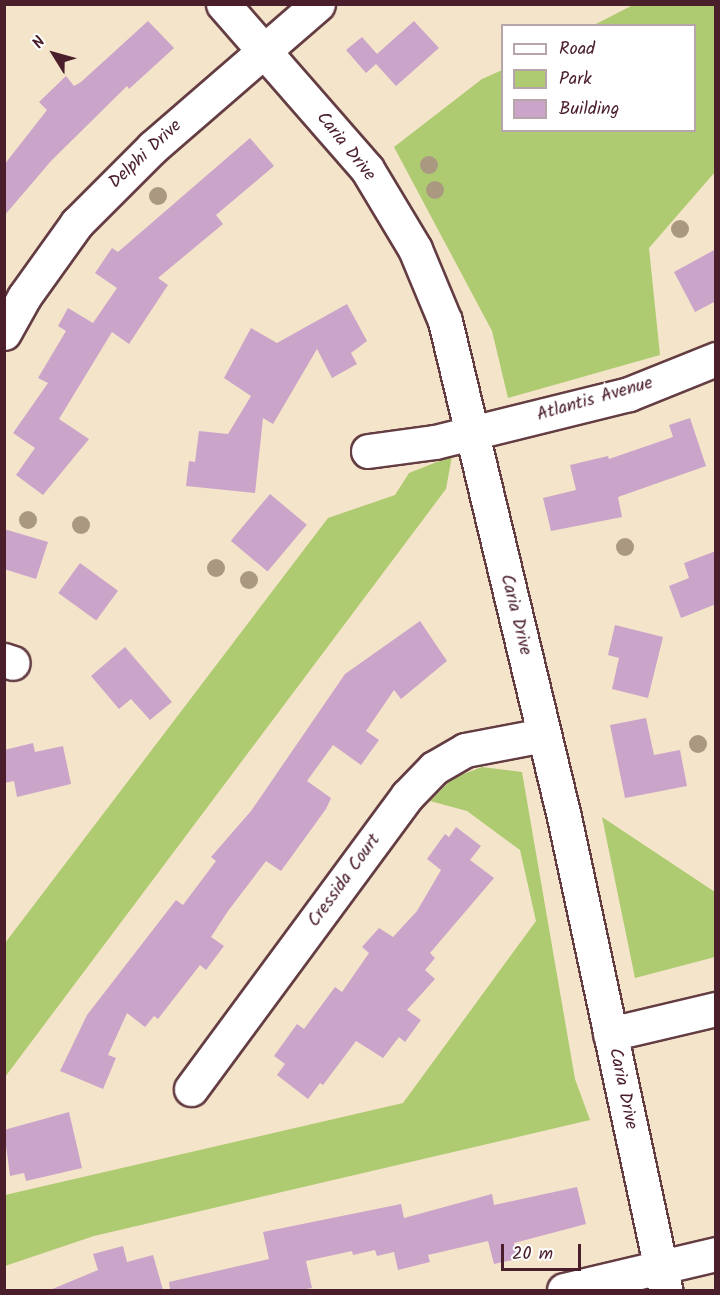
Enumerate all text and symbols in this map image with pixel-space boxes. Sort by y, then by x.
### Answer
north arrow [24,24,84,84]
legend [501,24,696,132]
text: N [26,31,52,54]
text: Road [559,35,595,64]
text: Park [559,65,592,94]
text: Building [559,95,619,124]
street label: Caria Drive [311,108,379,186]
street label: Delphi Drive [105,116,187,194]
street label: Atlantis Avenue [535,373,655,427]
street label: Caria Drive [495,572,535,658]
street label: Cressida Court [304,830,386,932]
street label: Caria Drive [603,1046,641,1132]
scale bar [504,1232,584,1270]
text: 20 m [512,1240,553,1269]

